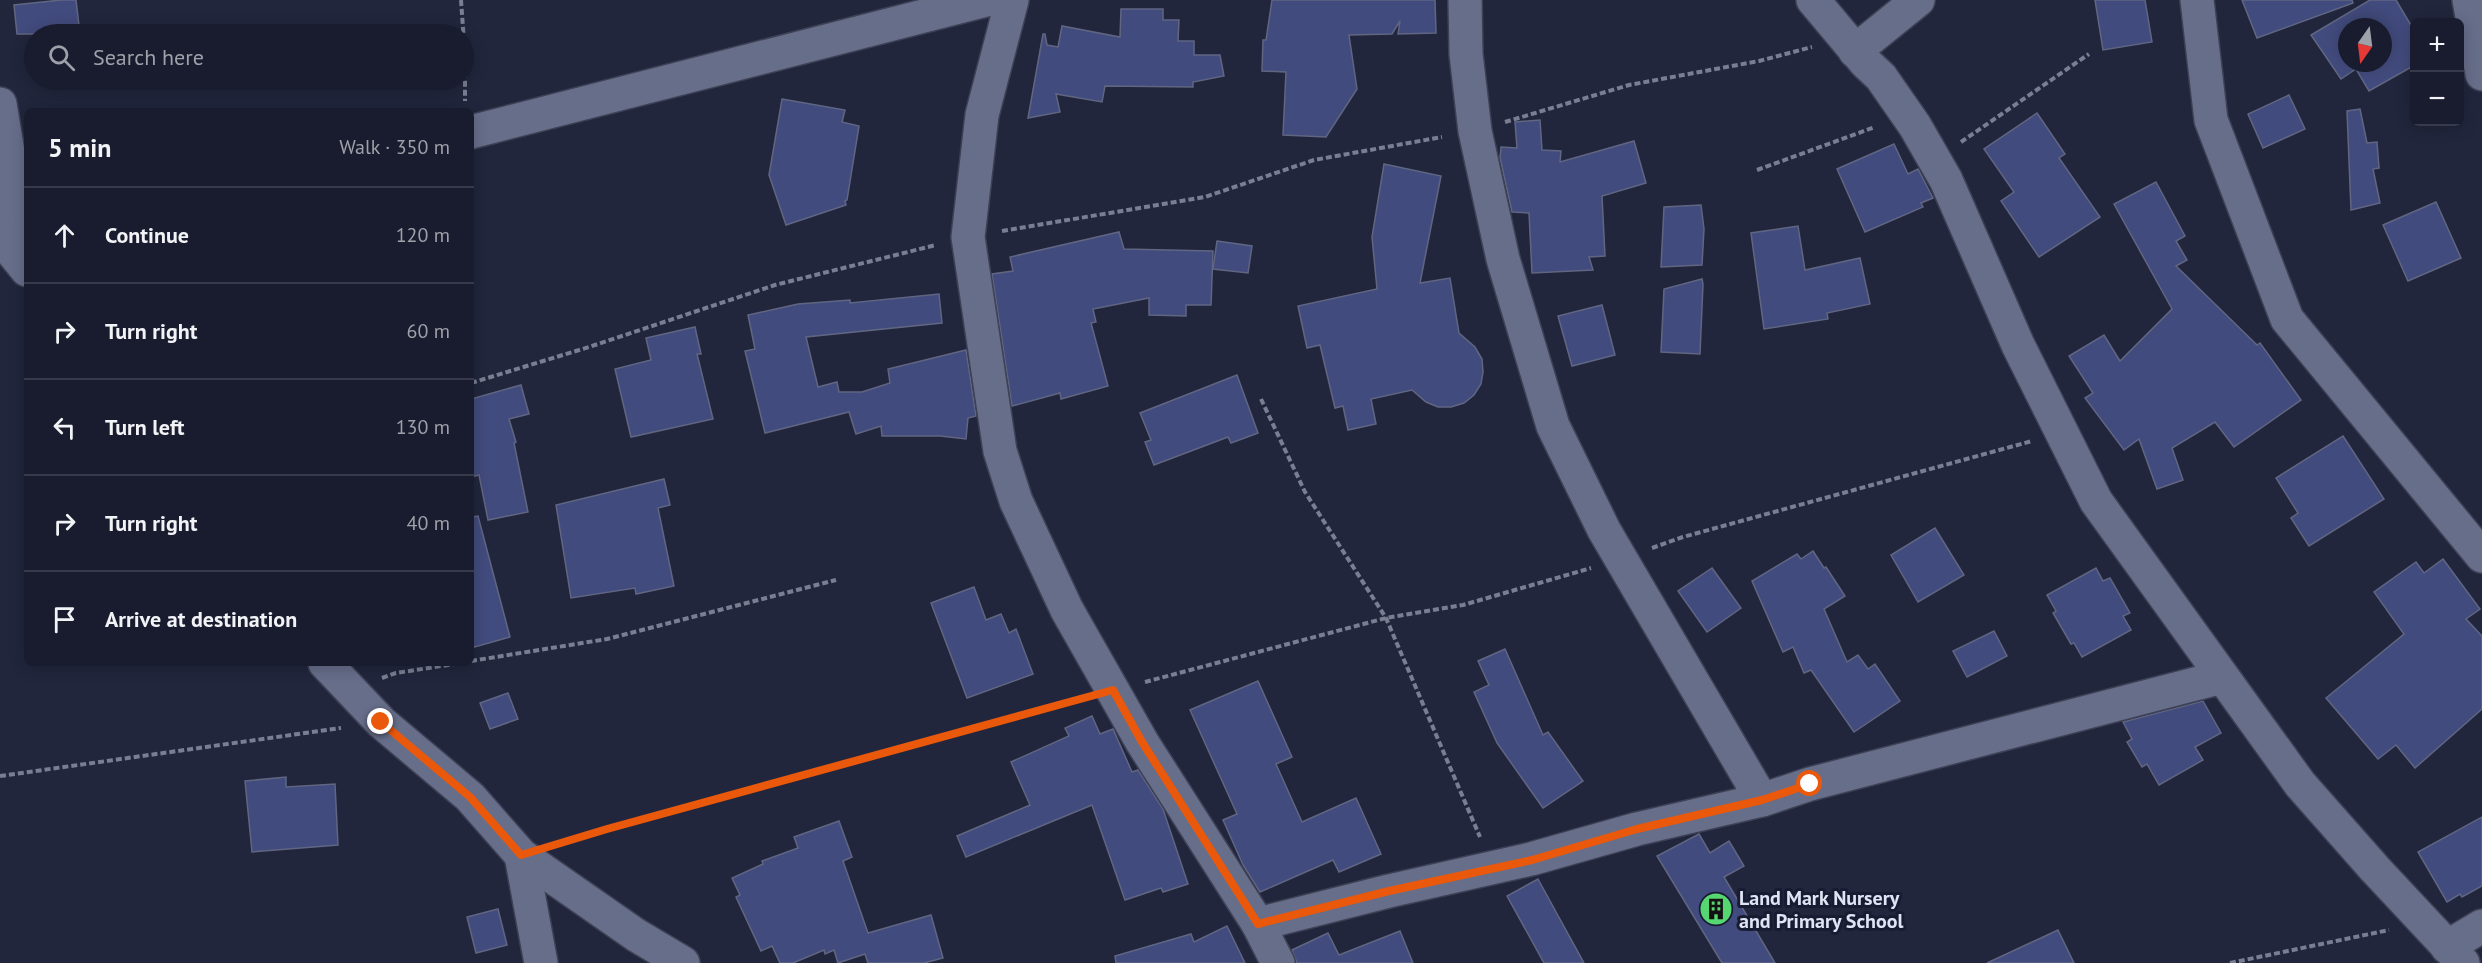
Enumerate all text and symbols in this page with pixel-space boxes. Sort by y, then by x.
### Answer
north arrow [2338,18,2392,72]
map controls [2410,18,2464,126]
button: + [2410,18,2464,72]
search box [24,24,474,90]
icon: search [45,41,78,74]
text: Search here [93,43,204,71]
button: − [2410,72,2464,126]
text: 5 min [48,131,111,164]
text: Walk · 350 m [339,134,450,160]
icon: ahead [48,219,81,252]
text: Continue [105,221,189,249]
text: 120 m [396,222,450,248]
icon: right [48,315,81,348]
text: Turn right [105,317,197,345]
text: 60 m [407,318,450,344]
icon: left [48,411,81,444]
text: Turn left [105,413,185,441]
text: 130 m [396,414,450,440]
icon: right [48,507,81,540]
text: Turn right [105,509,197,537]
text: 40 m [407,510,450,536]
icon: arrive [48,603,81,636]
text: Arrive at destination [105,605,297,633]
route end [367,708,393,734]
route start [1796,770,1822,796]
place label: Land Mark Nursery and Primary School [1739,885,1903,934]
building icon: Land Mark Nursery and Primary School [1698,891,1734,927]

